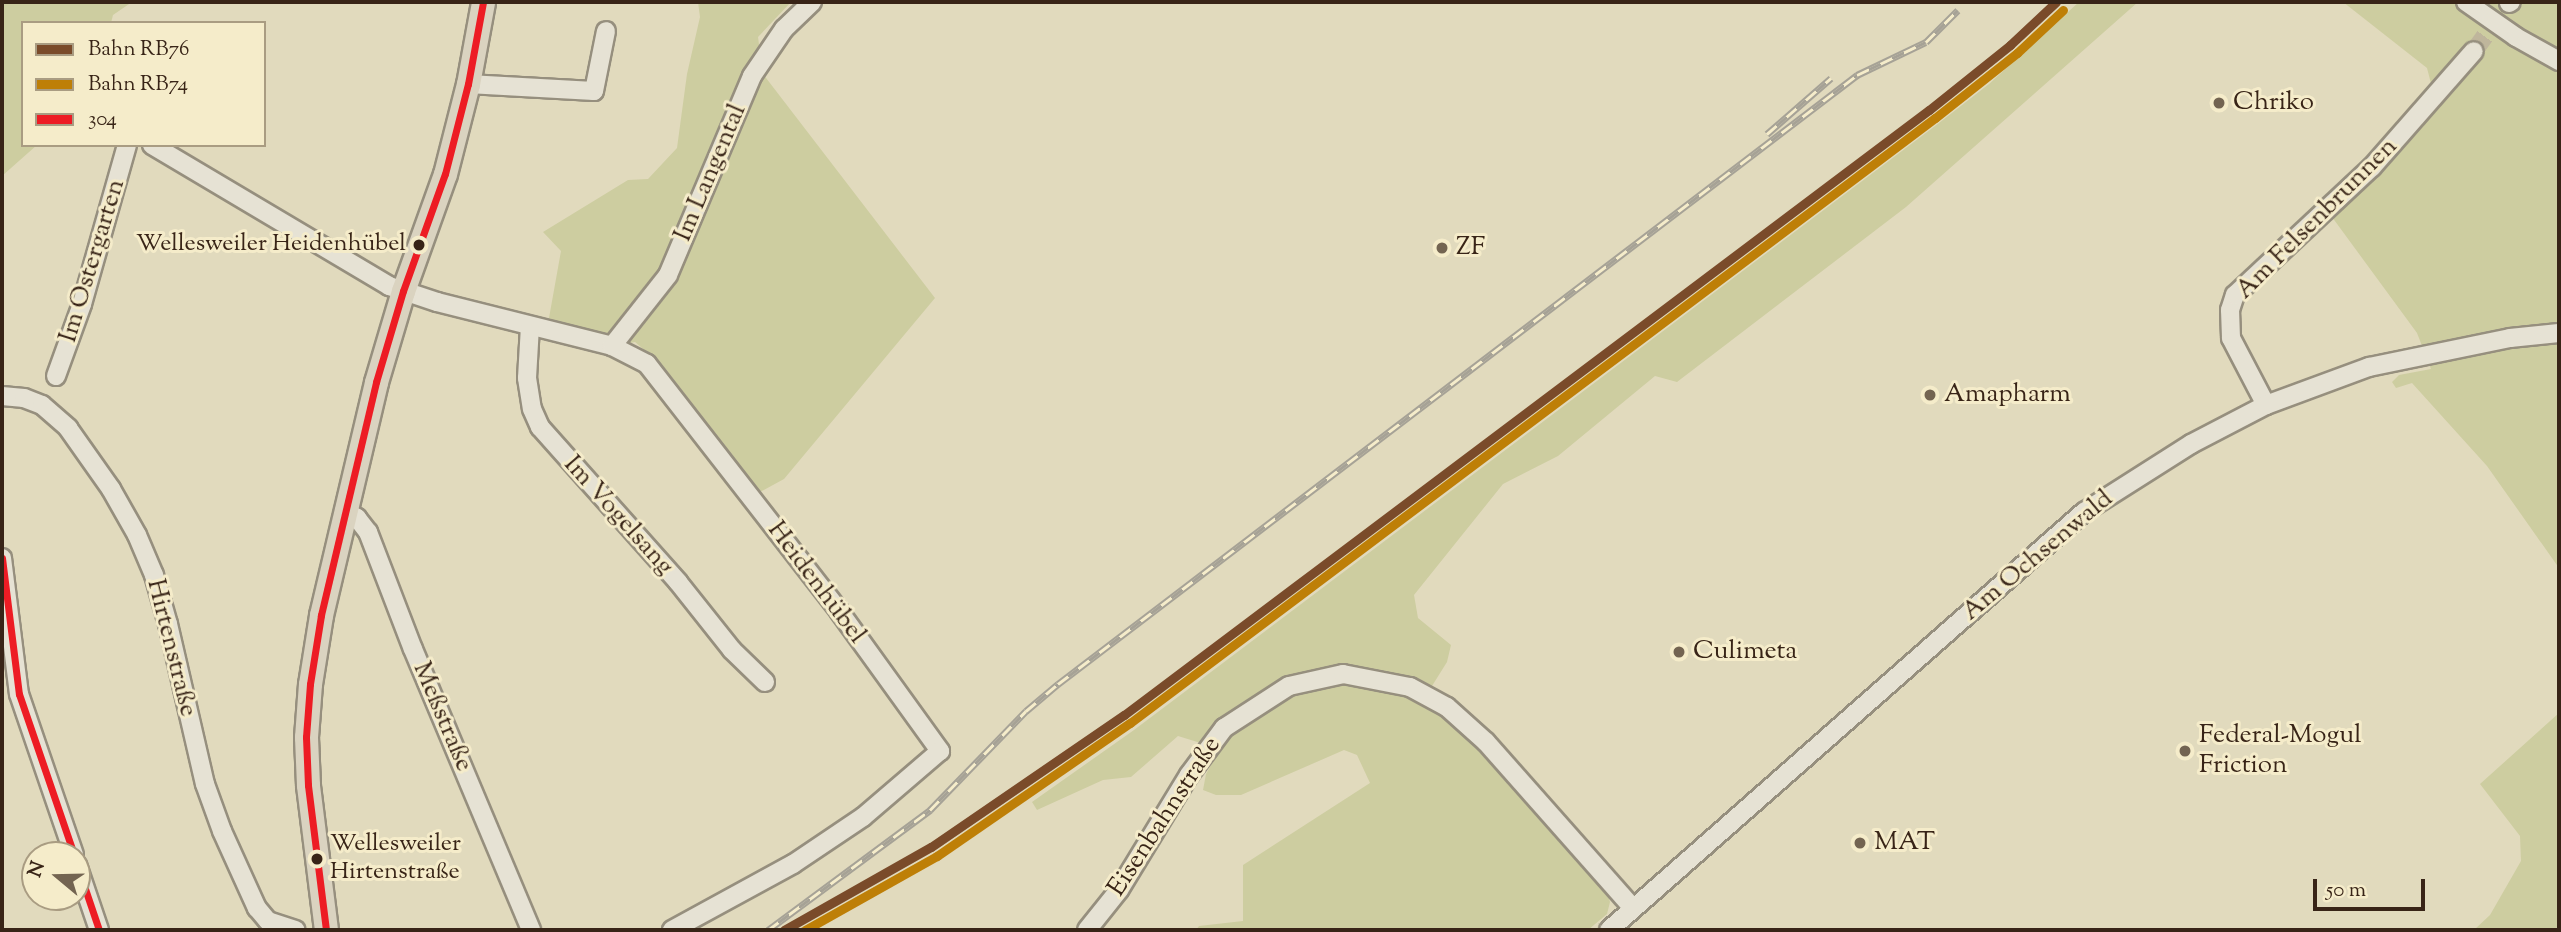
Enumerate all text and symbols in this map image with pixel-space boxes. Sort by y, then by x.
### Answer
legend [21,21,266,147]
text: Bahn RB76 [88,35,189,65]
text: Bahn RB74 [88,70,188,100]
place label: Chriko [2233,87,2314,119]
marker: Chriko [2211,95,2227,111]
street label: Im Langental [668,100,754,246]
text: 304 [88,105,117,135]
street label: Am Felsenbrunnen [2230,132,2404,306]
street label: Im Ostergarten [53,176,133,346]
place label: Wellesweiler Heidenhübel [136,231,406,259]
place label: ZF [1456,232,1485,264]
marker: Wellesweiler Heidenhübel [412,238,426,252]
marker: ZF [1434,240,1450,256]
place label: Amapharm [1944,379,2071,411]
marker: Amapharm [1922,387,1938,403]
street label: Im Vogelsang [556,450,680,582]
street label: Am Ochsenwald [1956,484,2120,628]
street label: Heidenhübel [760,516,872,650]
street label: Hirtenstraße [139,576,203,720]
place label: Culimeta [1693,636,1797,668]
marker: Culimeta [1671,644,1687,660]
street label: Meßstraße [405,658,479,776]
place label: Federal-Mogul Friction [2199,720,2361,782]
street label: Eisenbahnstraße [1102,731,1228,903]
marker: Federal-Mogul Friction [2177,743,2193,759]
place label: MAT [1874,827,1935,859]
place label: Wellesweiler Hirtenstraße [330,831,461,887]
marker: MAT [1852,835,1868,851]
north arrow [21,841,91,911]
marker: Wellesweiler Hirtenstraße [310,852,324,866]
text: N [22,858,53,881]
scale bar [2316,866,2428,910]
text: 50 m [2326,876,2366,906]

